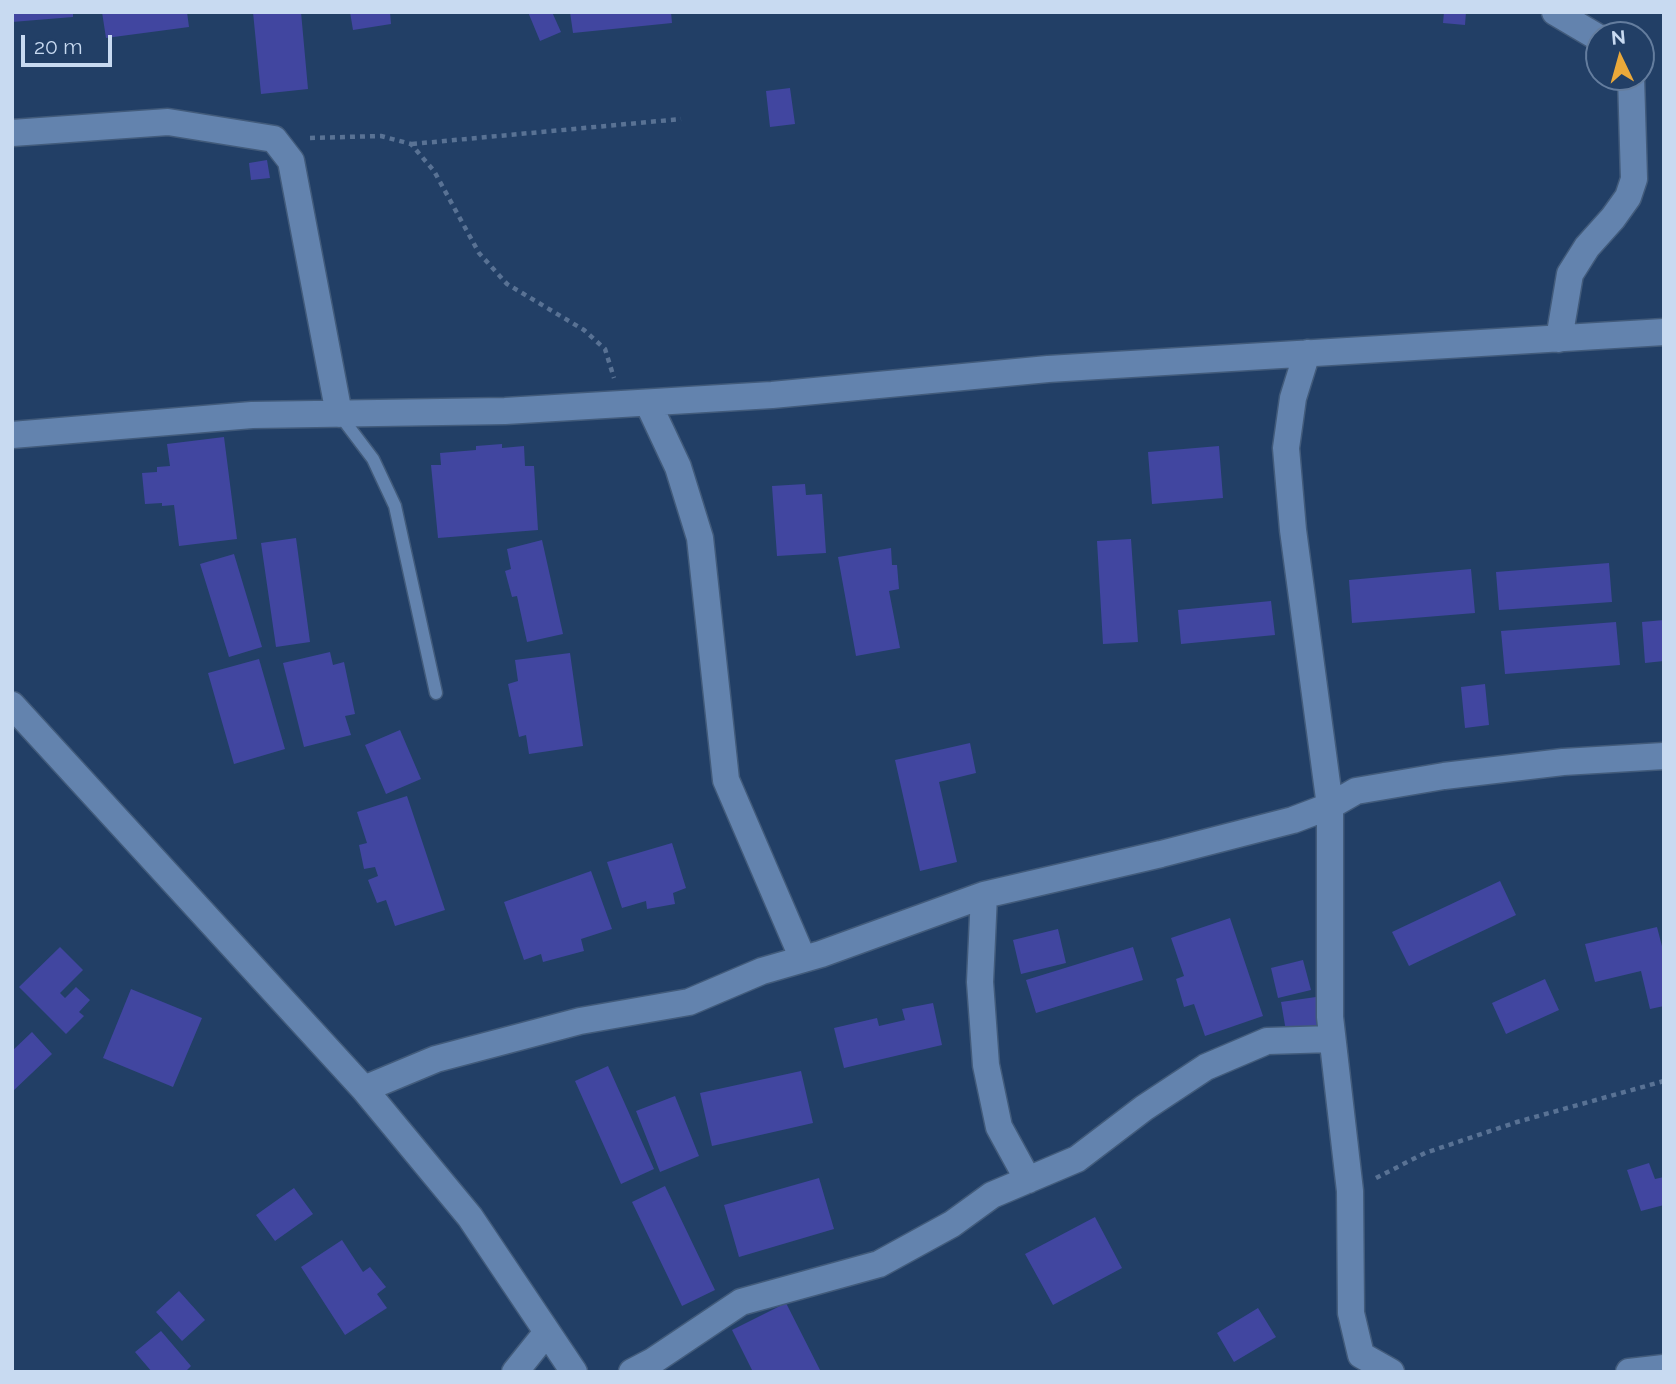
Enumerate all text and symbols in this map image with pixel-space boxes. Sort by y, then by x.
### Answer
scale bar [24,21,116,65]
north arrow [1585,21,1655,91]
text: N [1610,25,1627,49]
text: 20 m [34,34,82,59]

